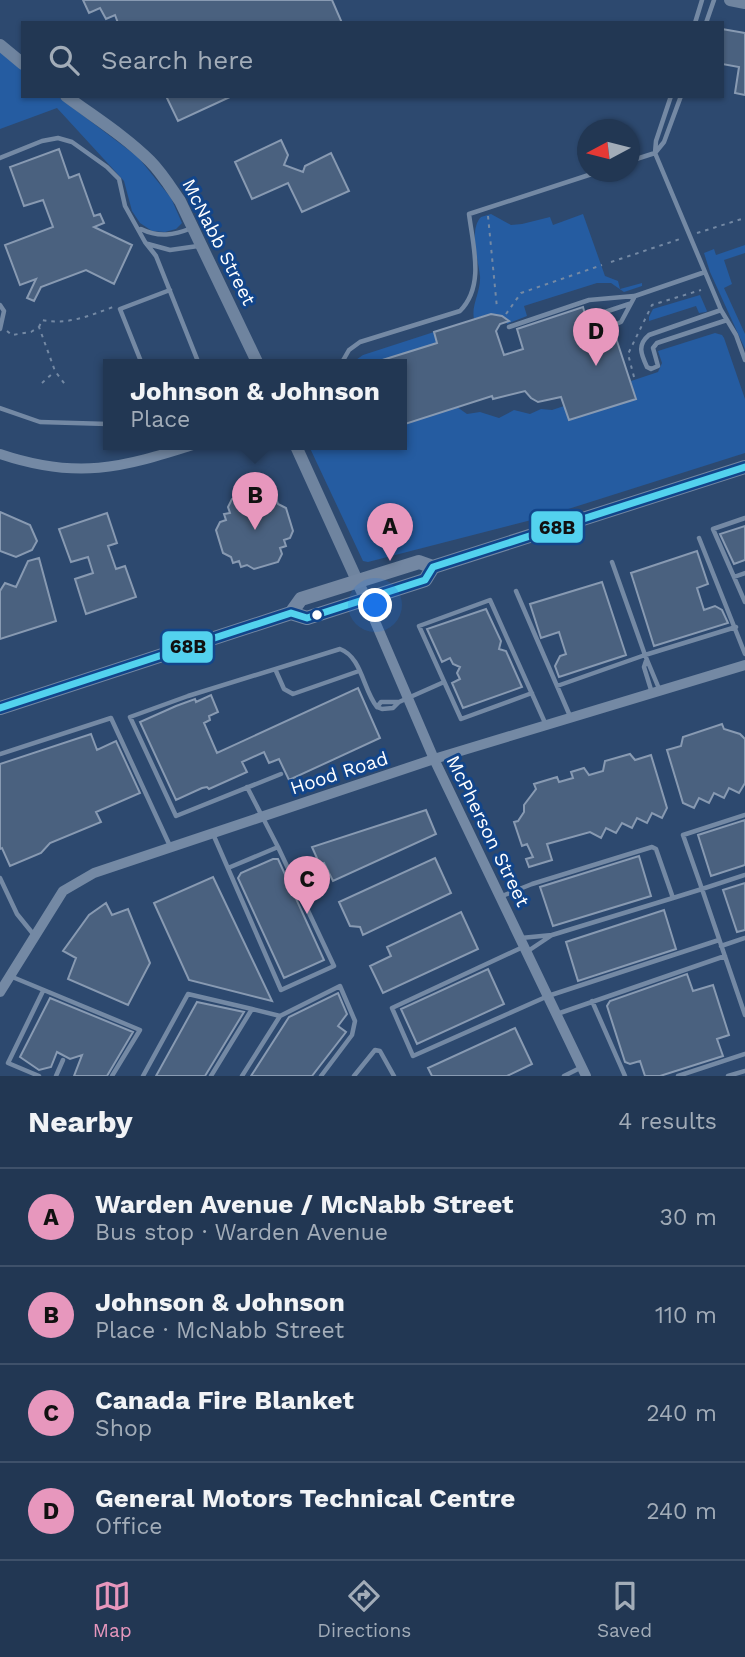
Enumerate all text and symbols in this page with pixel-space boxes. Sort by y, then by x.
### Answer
search box [21,21,724,98]
icon: search [45,41,83,79]
text: Search here [101,45,253,75]
north arrow [577,119,640,182]
street label: McNabb Street [177,175,261,309]
pin: D [573,308,619,366]
popup [103,359,407,450]
text: Johnson & Johnson [130,376,380,406]
text: Place [130,406,190,433]
pin: B [232,472,278,530]
pin: A [367,503,413,561]
line badge: 68B [530,510,584,544]
text: 68B [539,516,575,539]
your location [358,588,392,622]
unlabelled marker [310,608,324,622]
line badge: 68B [161,630,214,664]
text: 68B [170,635,206,658]
street label: Hood Road [287,746,391,800]
street label: McPherson Street [441,752,535,910]
pin: C [284,856,330,914]
text: Nearby [28,1104,133,1139]
text: 4 results [618,1108,717,1135]
text: Warden Avenue / McNabb Street [95,1189,513,1219]
text: A [43,1204,59,1231]
text: 30 m [660,1204,717,1231]
text: Bus stop · Warden Avenue [95,1219,388,1246]
text: Johnson & Johnson [95,1287,345,1317]
text: B [43,1302,59,1329]
text: 110 m [655,1302,717,1329]
text: Place · McNabb Street [95,1317,344,1344]
text: Canada Fire Blanket [95,1385,354,1415]
text: C [43,1400,59,1427]
text: 240 m [646,1400,717,1427]
text: Shop [95,1415,152,1442]
text: General Motors Technical Centre [95,1483,515,1513]
text: D [43,1498,59,1525]
text: 240 m [646,1498,717,1525]
text: Office [95,1513,163,1540]
tab: Map [93,1577,132,1642]
tab: Directions [317,1577,411,1642]
tab: Saved [597,1577,652,1642]

